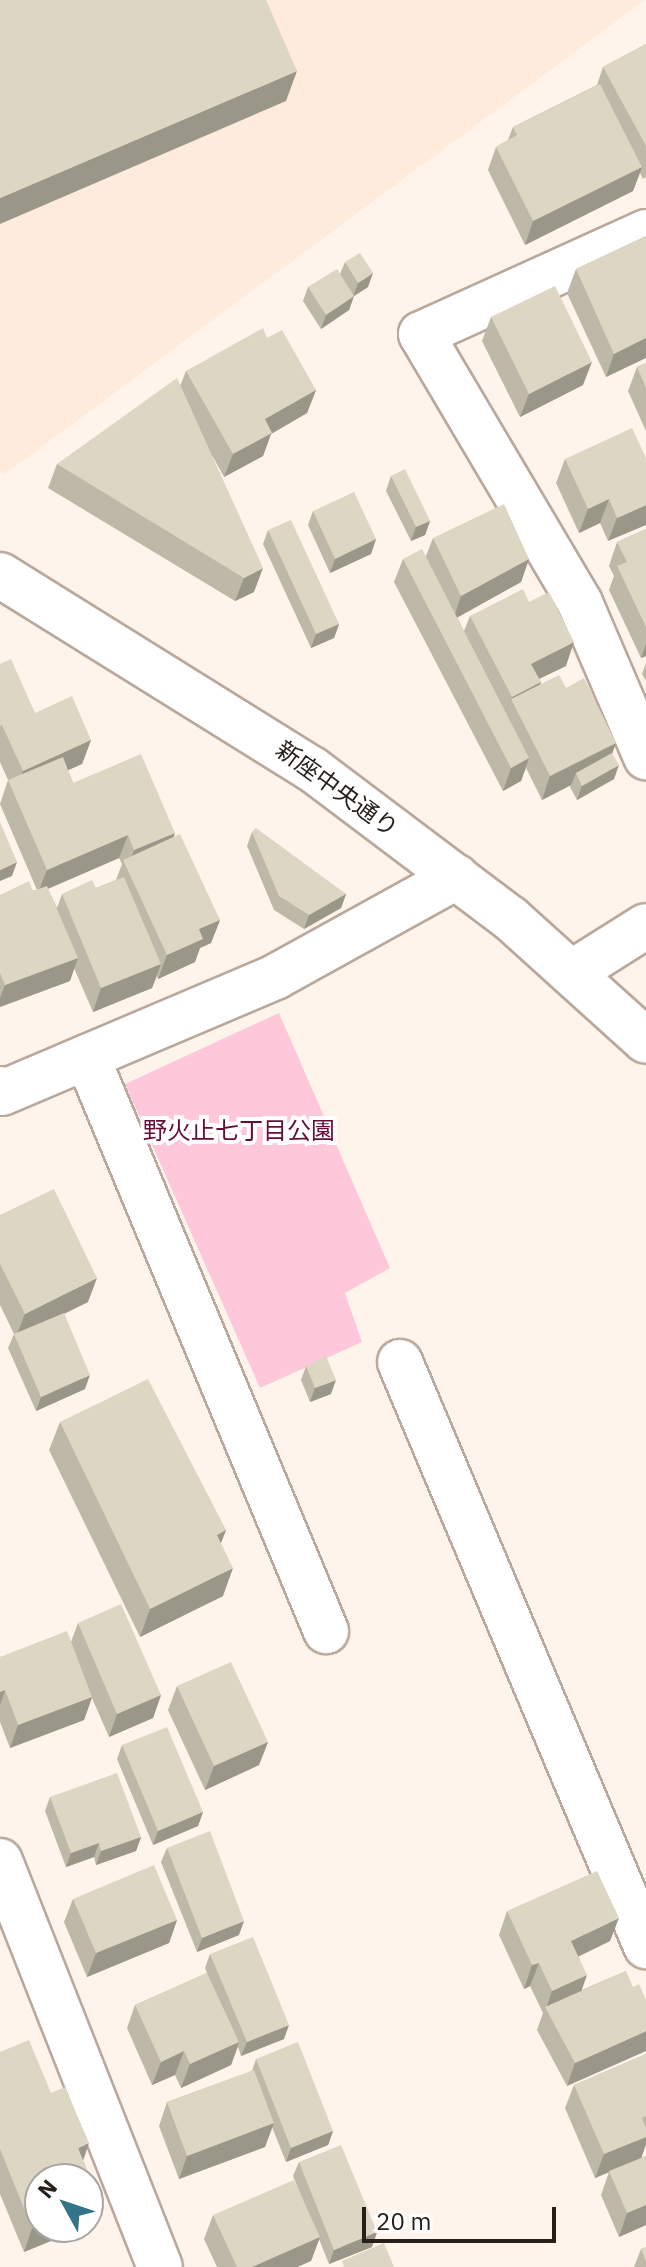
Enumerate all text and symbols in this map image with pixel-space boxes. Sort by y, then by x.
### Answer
street label: 新座中央通り [270,735,404,843]
park label: 野火止七丁目公園 [143,1117,335,1145]
north arrow [24,2163,104,2243]
text: N [31,2173,63,2204]
scale bar [366,2191,560,2241]
text: 20 m [376,2205,431,2237]

